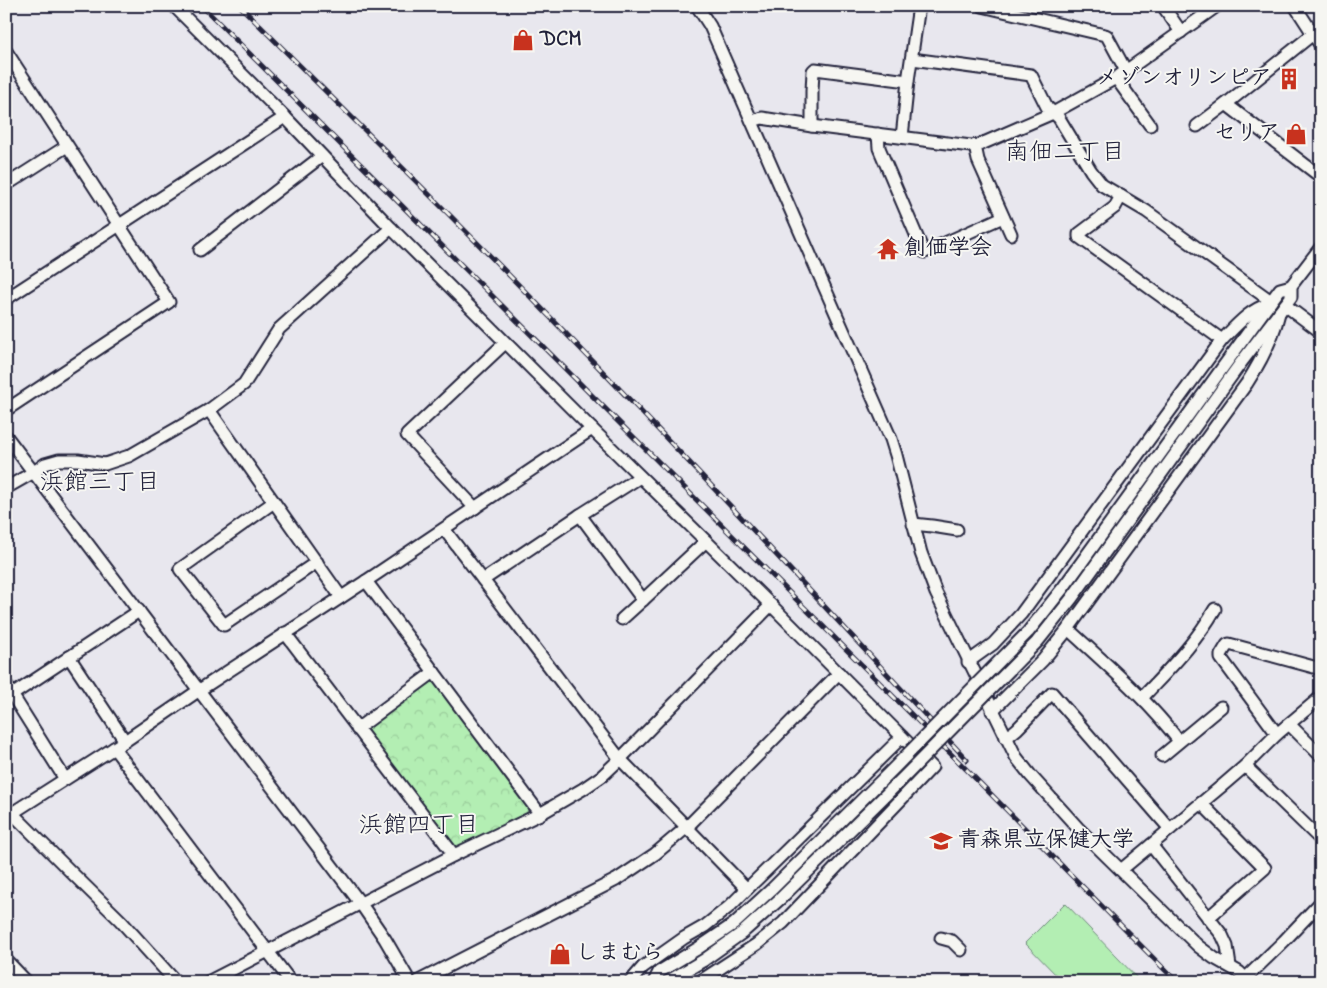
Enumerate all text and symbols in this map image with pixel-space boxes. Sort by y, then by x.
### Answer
place label: DCM [539,24,582,56]
shop icon: DCM [510,27,536,53]
place label: メゾンオリンピア [1096,63,1272,95]
building icon: メゾンオリンピア [1276,66,1302,92]
place label: セリア [1214,118,1280,150]
shop icon: セリア [1283,121,1309,147]
district label: 南佃二丁目 [1005,136,1125,171]
place label: 創価学会 [904,233,992,265]
temple icon: 創価学会 [875,236,901,262]
district label: 浜館三丁目 [40,466,160,501]
district label: 浜館四丁目 [359,809,479,844]
place label: 青森県立保健大学 [958,825,1134,857]
school or university icon: 青森県立保健大学 [928,828,954,854]
place label: しまむら [576,938,664,970]
shop icon: しまむら [547,941,573,967]

